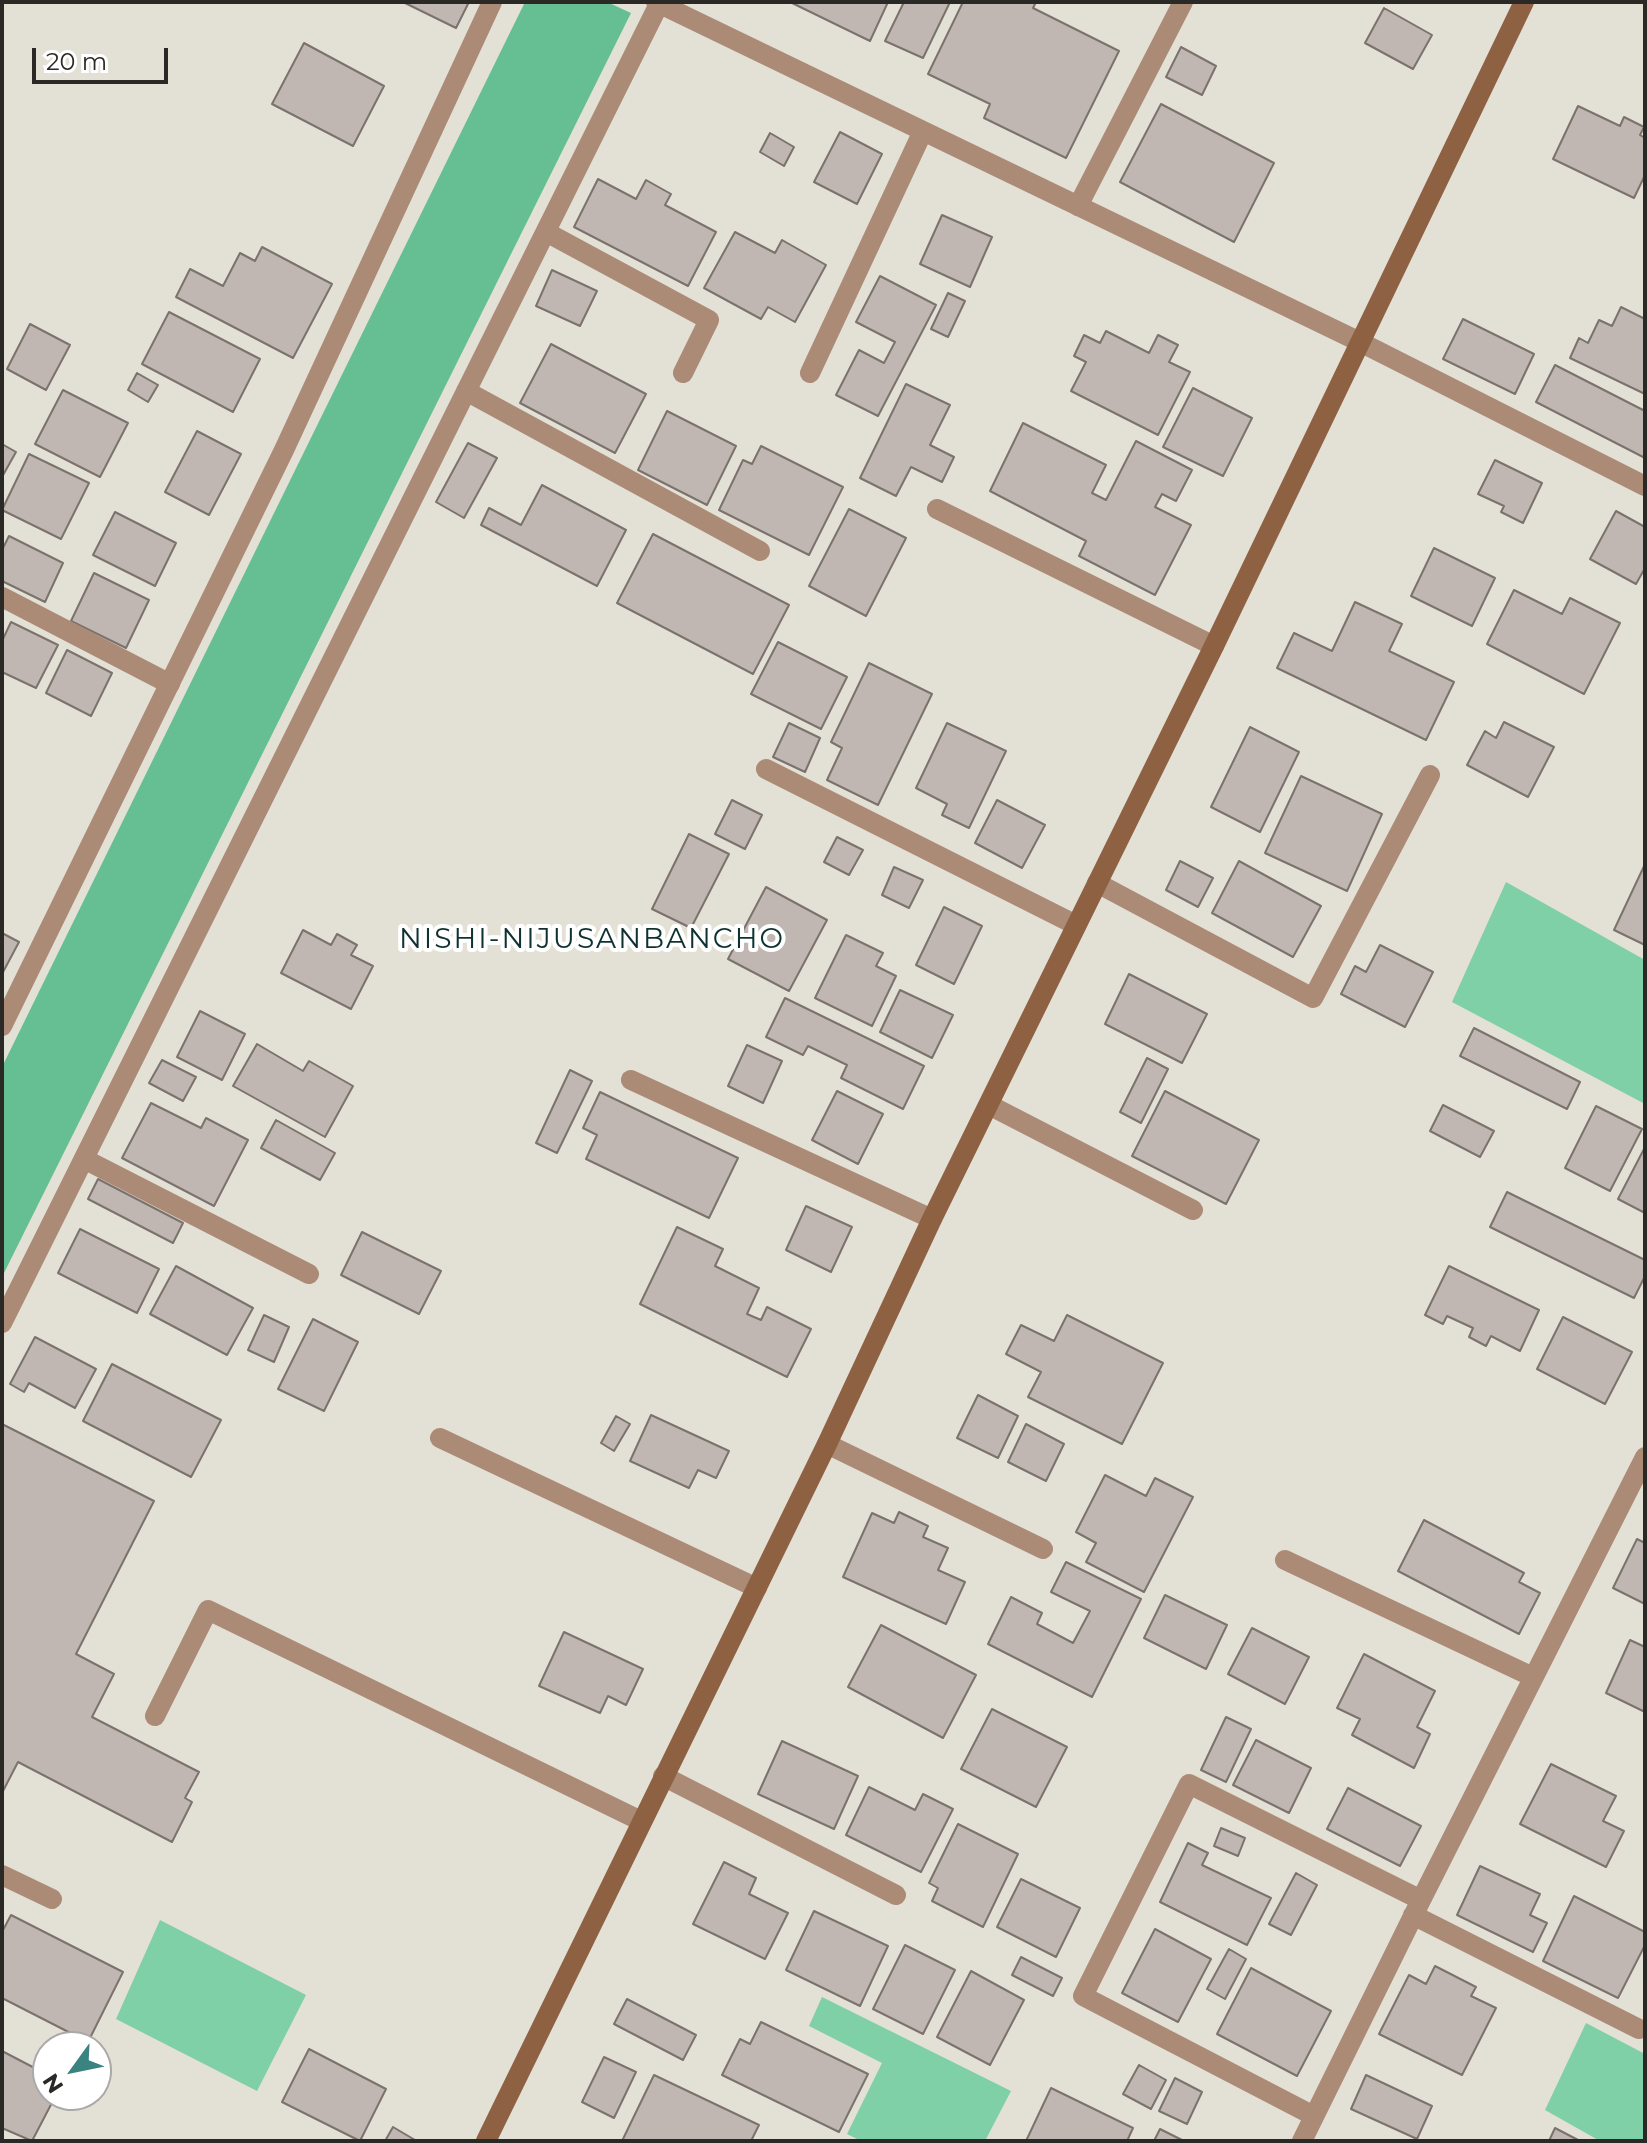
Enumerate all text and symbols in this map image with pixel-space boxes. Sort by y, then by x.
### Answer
scale bar [36,32,172,82]
text: 20 m [46,47,107,76]
district label: NISHI-NIJUSANBANCHO [399,923,785,957]
north arrow [32,2031,112,2111]
text: N [37,2068,69,2098]

